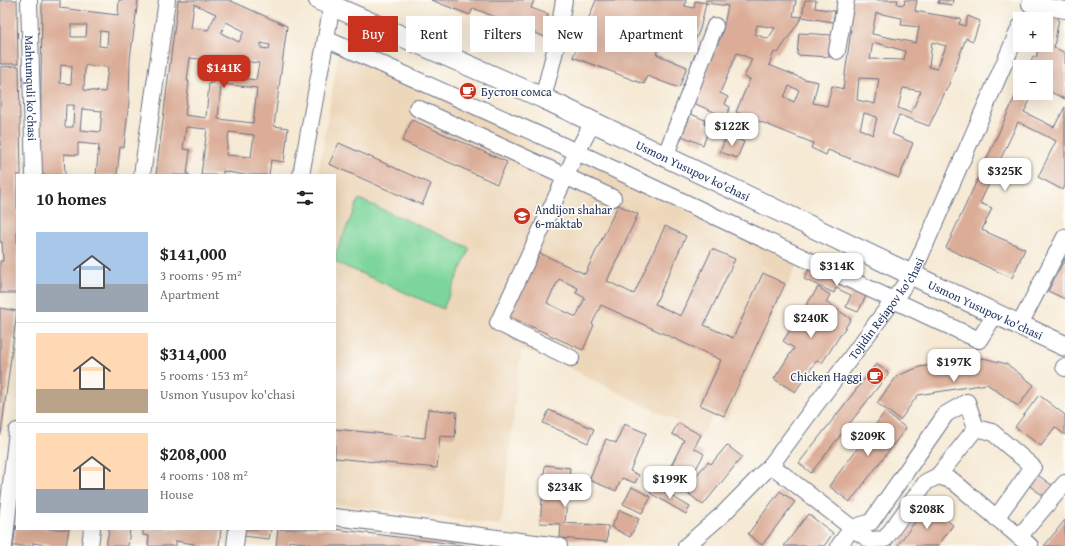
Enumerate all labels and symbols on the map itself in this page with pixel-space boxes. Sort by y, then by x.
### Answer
street label: Mahtumquli ko'chasi [22,35,42,142]
pin: $141K [196,55,252,89]
cafe icon: Бустон сомса [458,81,478,101]
place label: Бустон сомса [481,83,552,100]
pin: $122K [704,113,760,147]
street label: Usmon Yusupov ko'chasi [633,135,754,205]
pin: $325K [977,158,1033,192]
place label: Andijon shahar 6-maktab [535,201,612,232]
school or university icon: Andijon shahar 6-maktab [512,206,532,226]
pin: $314K [809,253,865,287]
street label: Tojidin Rejapov ko'chasi [844,254,927,363]
street label: Usmon Yusupov ko'chasi [926,275,1046,343]
pin: $240K [783,305,839,339]
pin: $197K [926,349,982,383]
cafe icon: Chicken Haggi [865,366,885,386]
place label: Chicken Haggi [790,368,863,385]
pin: $209K [840,423,896,457]
pin: $199K [642,466,698,500]
pin: $234K [537,474,593,508]
pin: $208K [899,496,955,530]

